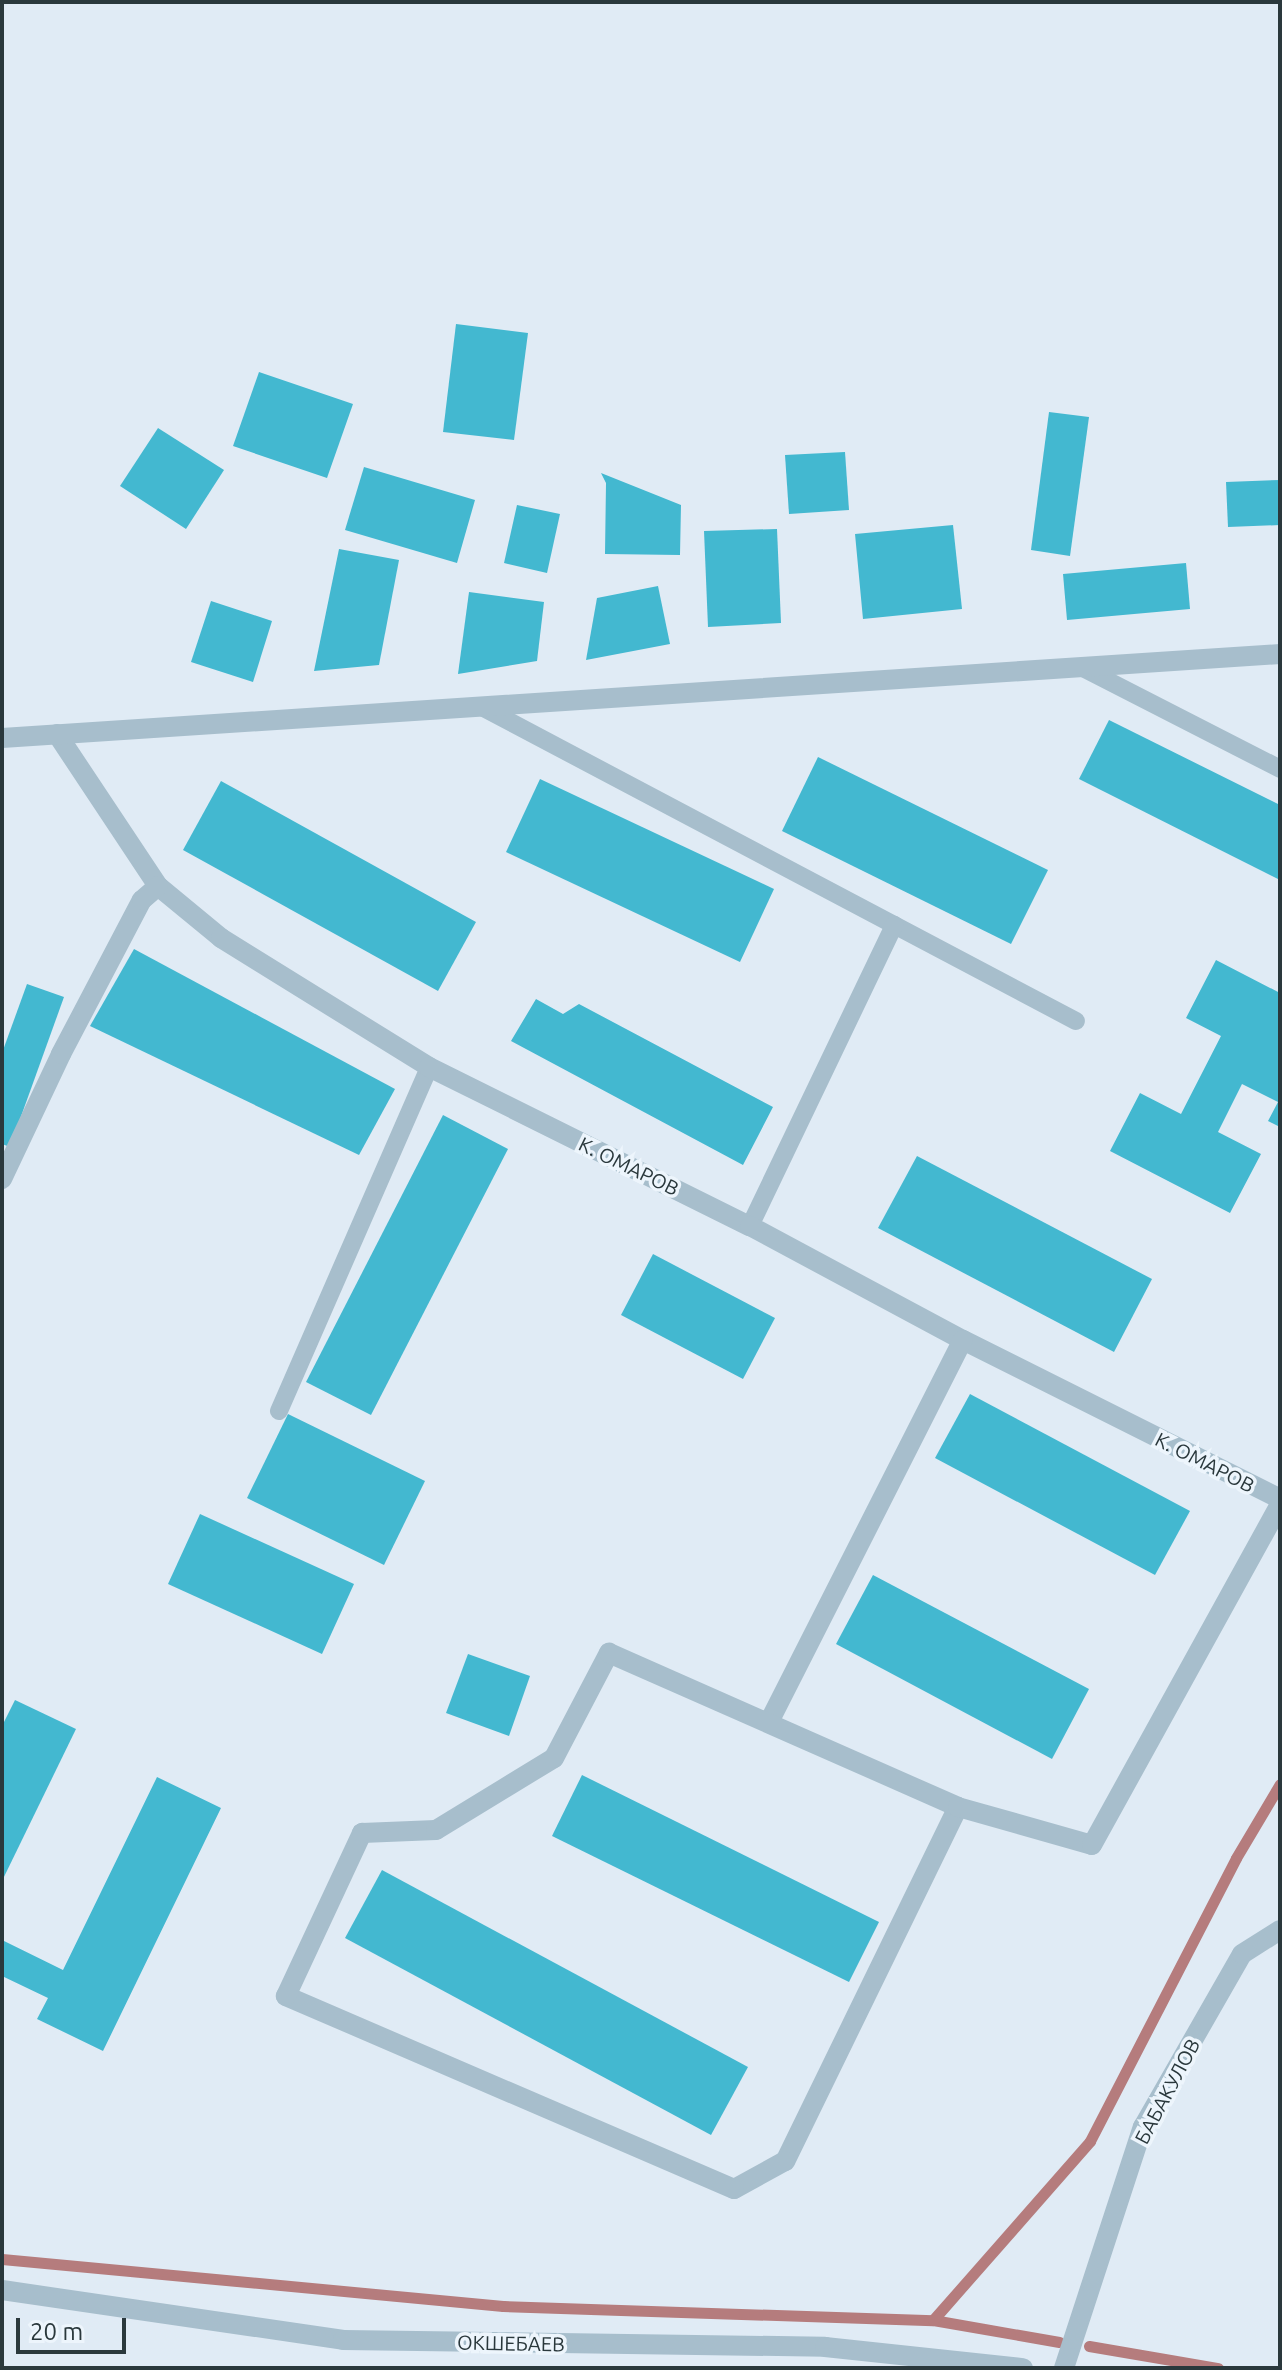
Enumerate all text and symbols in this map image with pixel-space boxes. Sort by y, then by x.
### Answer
street label: К. ОМАРОВ [575,1132,683,1200]
street label: К. ОМАРОВ [1151,1427,1259,1497]
street label: БАБАКУЛОВ [1129,2034,1205,2148]
scale bar [20,2302,130,2352]
text: 20 m [30,2318,83,2345]
street label: ОКШЕБАЕВ [457,2330,565,2356]

